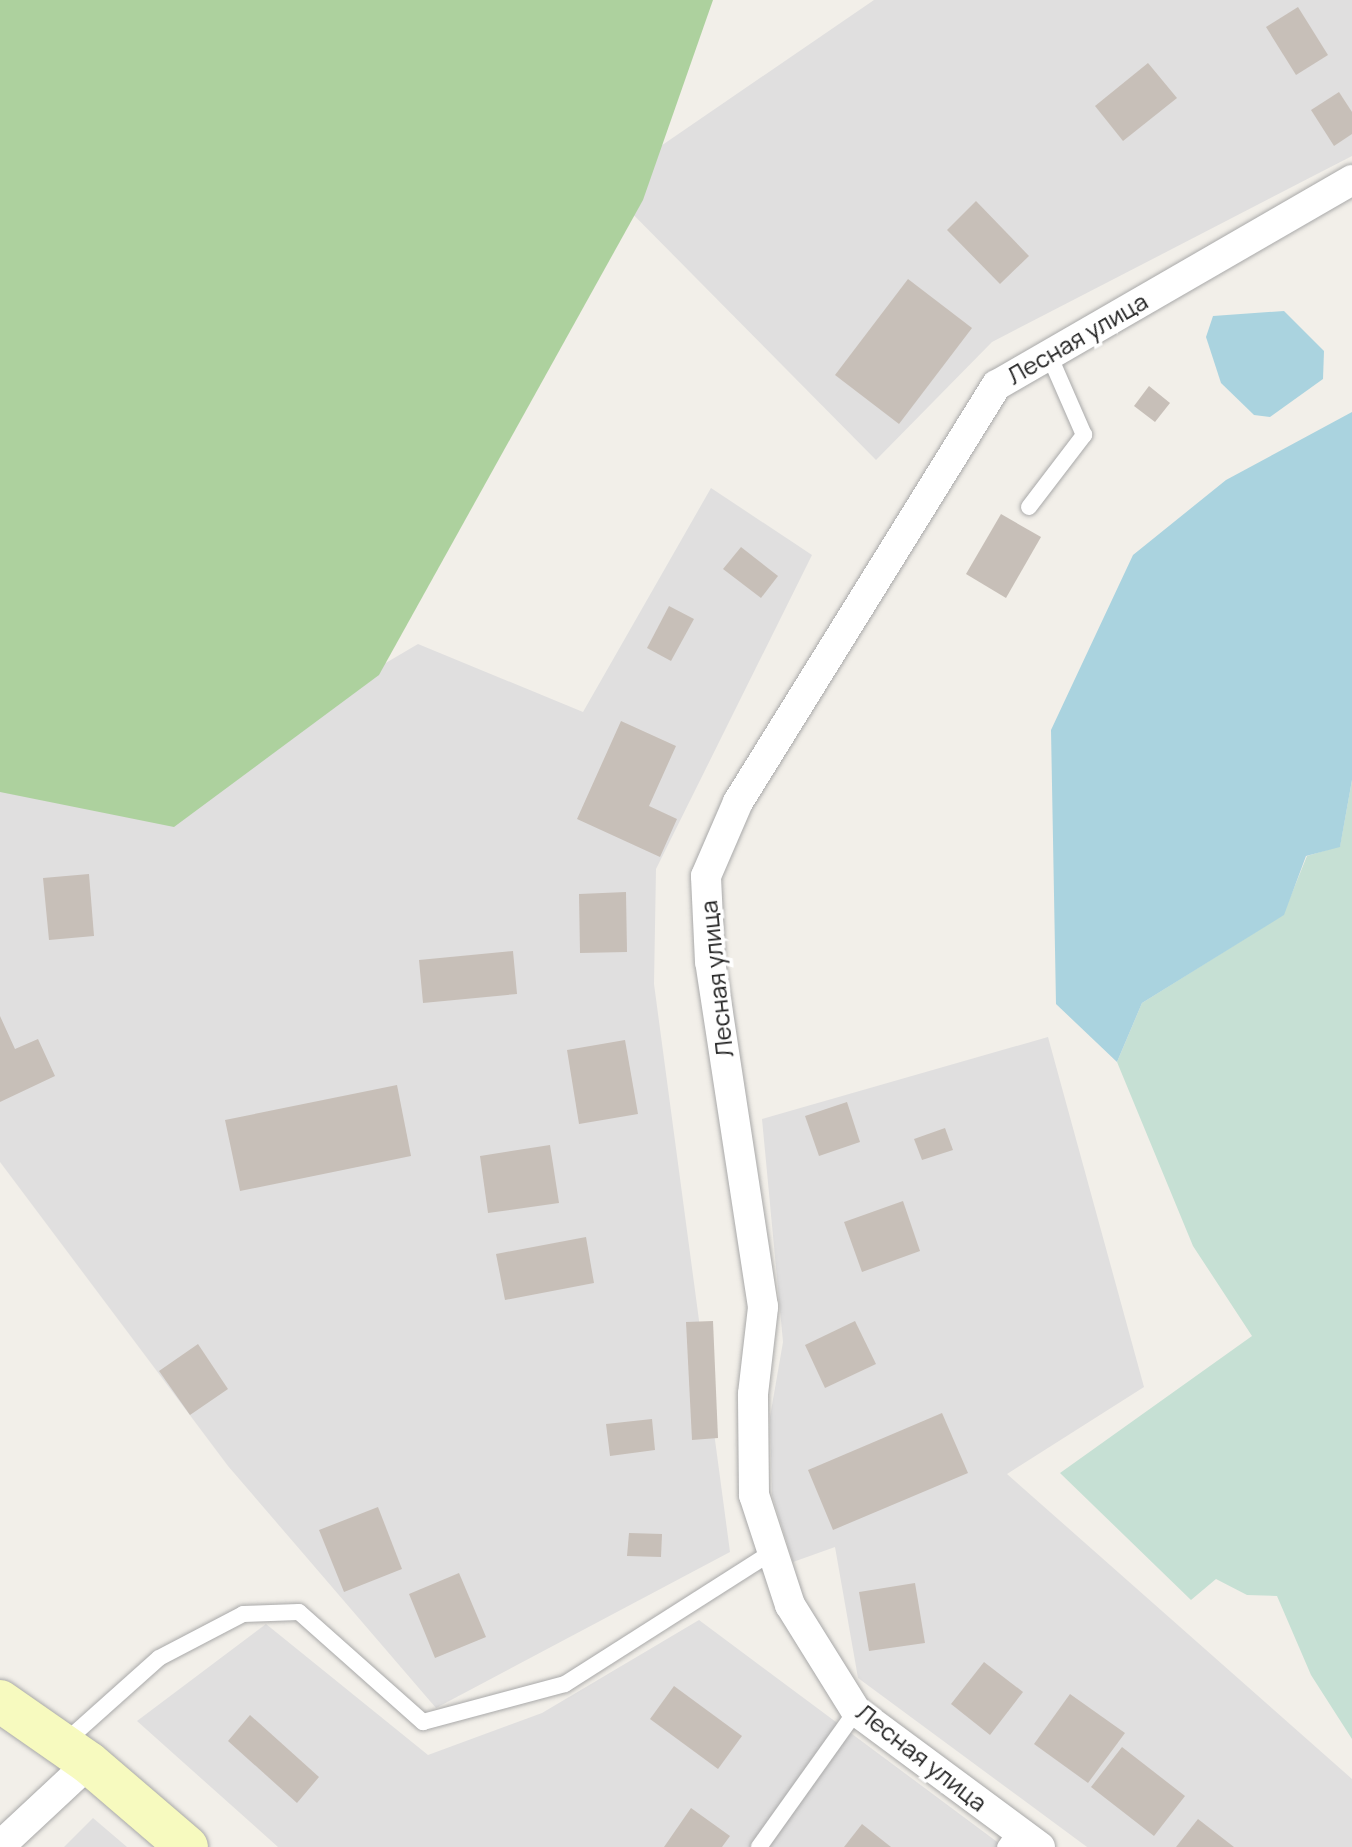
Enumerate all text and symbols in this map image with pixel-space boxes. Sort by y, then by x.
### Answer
street label: Лесная улица [1002,286,1152,390]
street label: Лесная улица [693,899,739,1059]
street label: Лесная улица [851,1697,993,1817]

